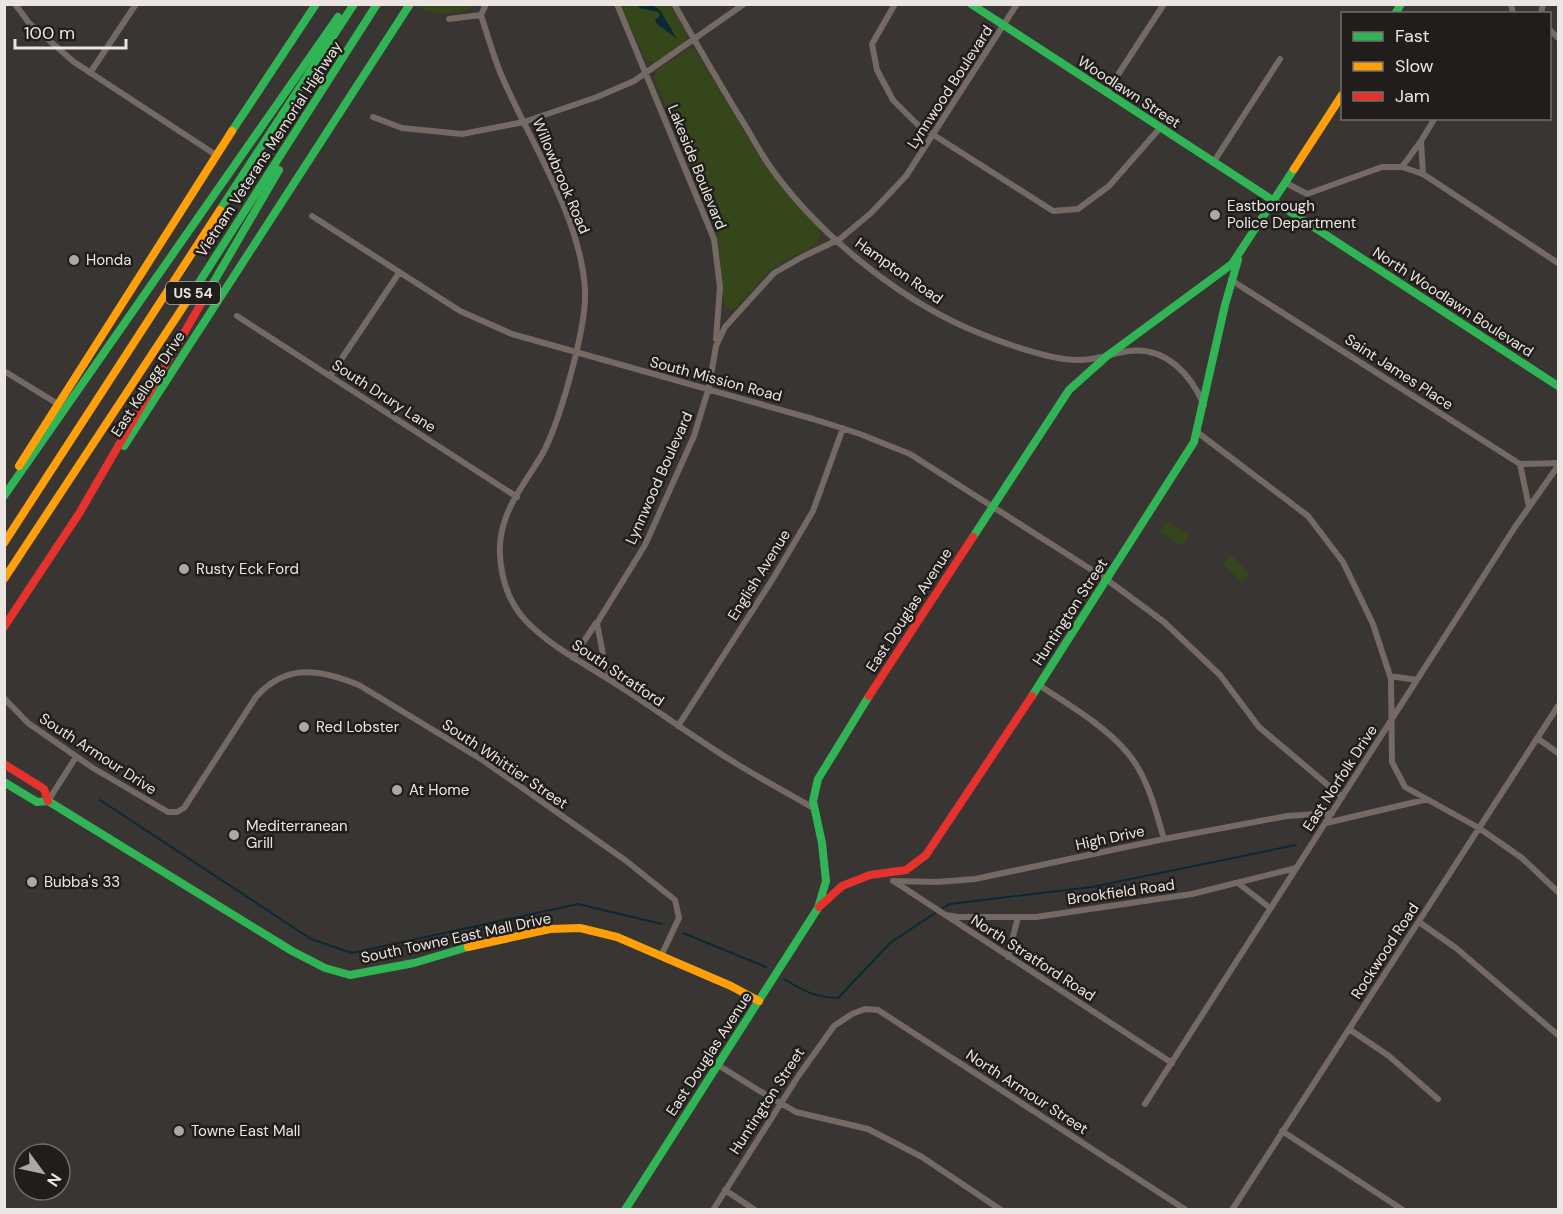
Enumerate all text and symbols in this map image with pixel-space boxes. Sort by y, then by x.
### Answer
scale bar [15,12,126,50]
legend [1341,12,1551,120]
text: 100 m [24,21,75,45]
street label: Lynnwood Boulevard [903,21,997,153]
text: Fast [1395,24,1430,48]
street label: Vietnam Veterans Memorial Highway [192,37,347,261]
street label: Woodlawn Street [1074,51,1184,133]
text: Slow [1395,54,1434,78]
text: Jam [1395,84,1430,108]
street label: Lakeside Boulevard [663,102,731,232]
street label: Willowbrook Road [528,115,594,237]
place label: Eastborough Police Department [1227,196,1357,233]
marker: Eastborough Police Department [1208,208,1222,222]
street label: Hampton Road [851,233,947,309]
street label: North Woodlawn Boulevard [1369,242,1537,362]
place label: Honda [86,250,131,270]
marker: Honda [67,253,81,267]
road number: US 54 [166,282,220,304]
street label: East Kellogg Drive [106,327,190,441]
street label: Saint James Place [1341,329,1457,415]
street label: South Mission Road [648,352,784,406]
street label: South Drury Lane [328,355,440,437]
street label: Lynnwood Boulevard [621,408,697,548]
street label: English Avenue [723,526,795,624]
street label: East Douglas Avenue [861,544,957,676]
street label: Huntington Street [1028,555,1112,669]
place label: Rusty Eck Ford [196,559,299,579]
marker: Rusty Eck Ford [177,562,191,576]
street label: South Stratford [568,635,668,711]
street label: South Armour Drive [35,709,161,799]
street label: South Whittier Street [438,715,572,814]
place label: Red Lobster [316,717,400,737]
marker: Red Lobster [297,720,311,734]
street label: East Norfolk Drive [1298,721,1382,835]
place label: At Home [409,780,469,800]
marker: At Home [390,783,404,797]
place label: Mediterranean Grill [246,816,348,853]
street label: High Drive [1074,821,1146,855]
marker: Mediterranean Grill [227,828,241,842]
place label: Bubba's 33 [44,872,120,892]
marker: Bubba's 33 [25,875,39,889]
street label: Brookfield Road [1066,875,1176,909]
street label: Rockwood Road [1346,899,1424,1003]
street label: South Towne East Mall Drive [359,908,553,968]
street label: North Stratford Road [967,910,1099,1006]
street label: East Douglas Avenue [661,988,757,1120]
street label: Huntington Street [725,1044,809,1158]
street label: North Armour Street [962,1045,1092,1139]
place label: Towne East Mall [191,1121,300,1141]
marker: Towne East Mall [172,1124,186,1138]
north arrow [12,1142,72,1202]
text: N [42,1169,66,1191]

